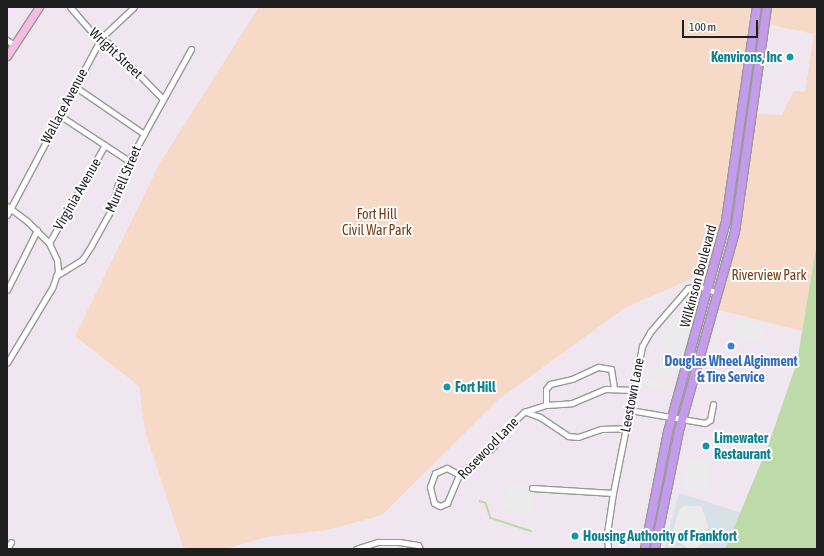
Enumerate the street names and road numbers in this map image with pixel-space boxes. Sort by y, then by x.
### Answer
street label: Wright Street [86,24,146,82]
street label: Wallace Avenue [37,66,91,146]
street label: Murrell Street [101,143,145,215]
street label: Virginia Avenue [50,155,104,233]
street label: Wilkinson Boulevard [676,223,720,329]
street label: Leestown Lane [617,356,647,434]
street label: Rosewood Lane [454,413,522,483]

